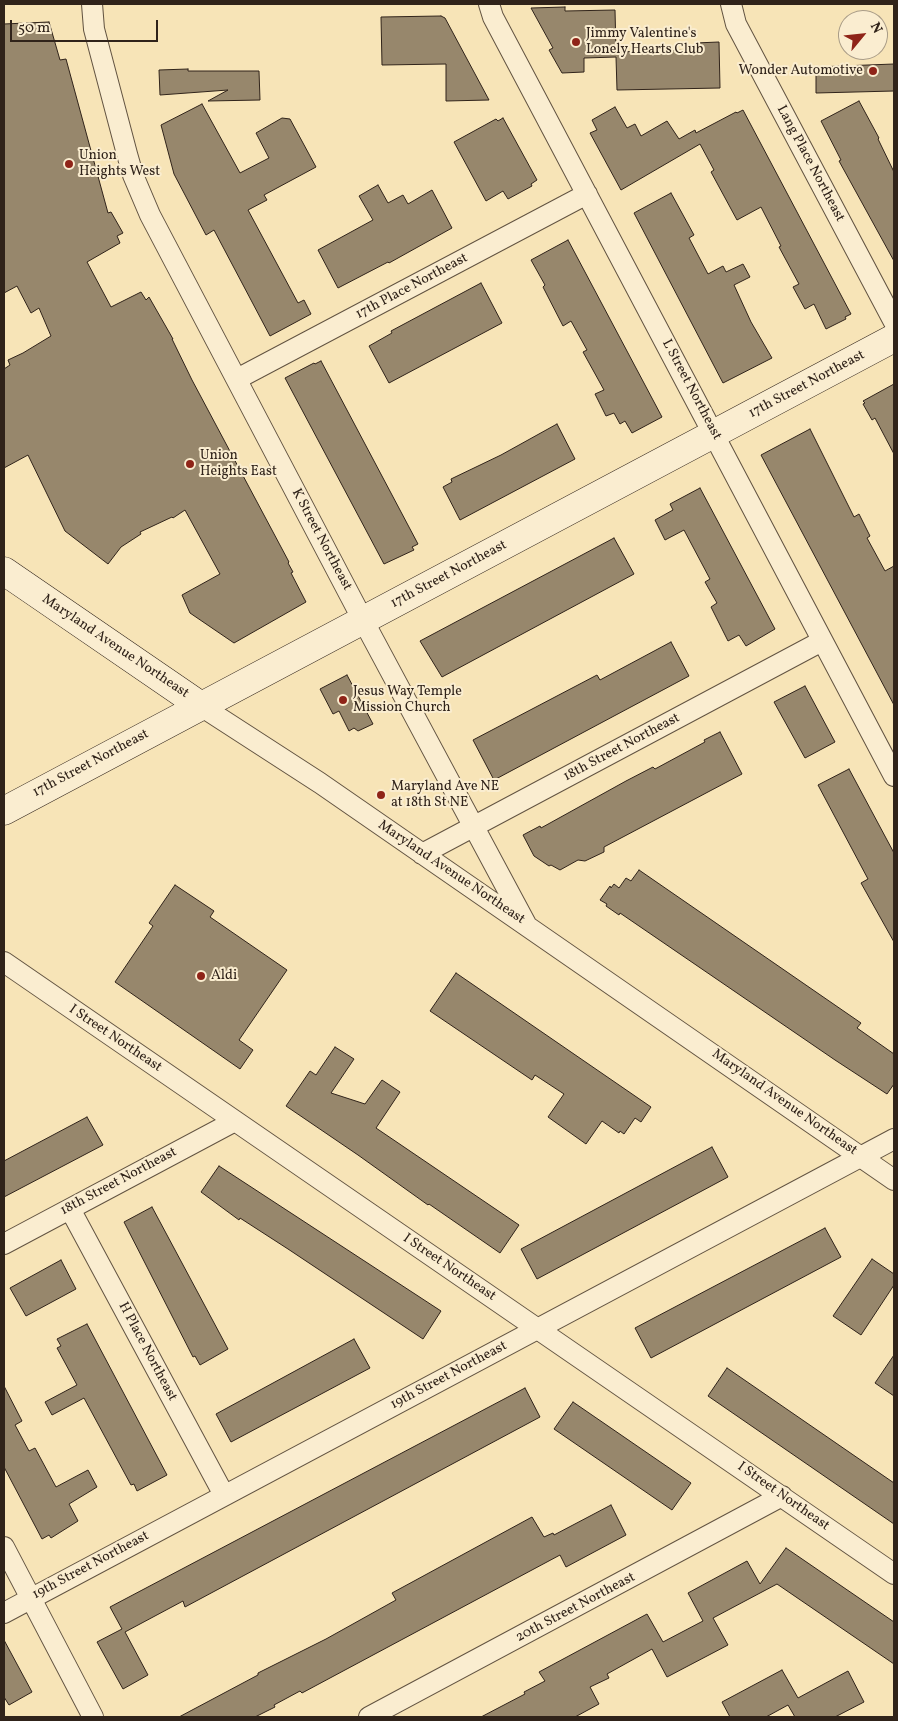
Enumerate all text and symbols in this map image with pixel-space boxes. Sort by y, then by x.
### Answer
scale bar [12,10,160,42]
north arrow [838,10,888,60]
text: 50 m [18,18,50,39]
text: N [865,19,887,37]
place label: Jimmy Valentine's Lonely Hearts Club [586,26,703,58]
marker: Jimmy Valentine's Lonely Hearts Club [570,36,582,48]
place label: Wonder Automotive [739,63,863,79]
marker: Wonder Automotive [867,65,879,77]
street label: Lang Place Northeast [772,103,848,225]
place label: Union Heights West [79,148,160,180]
marker: Union Heights West [63,158,75,170]
street label: 17th Place Northeast [353,250,471,324]
street label: L Street Northeast [657,337,725,443]
street label: 17th Street Northeast [746,347,868,423]
place label: Union Heights East [200,448,277,481]
marker: Union Heights East [184,458,196,470]
street label: K Street Northeast [287,486,355,594]
street label: 17th Street Northeast [388,537,510,613]
street label: Maryland Avenue Northeast [38,591,192,703]
place label: Jesus Way Temple Mission Church [353,684,462,716]
marker: Jesus Way Temple Mission Church [337,694,349,706]
street label: 18th Street Northeast [561,710,683,786]
street label: 17th Street Northeast [30,726,152,802]
place label: Maryland Ave NE at 18th St NE [391,779,499,812]
marker: Maryland Ave NE at 18th St NE [375,789,387,801]
street label: Maryland Avenue Northeast [374,817,528,929]
place label: Aldi [211,968,237,984]
marker: Aldi [195,970,207,982]
street label: I Street Northeast [65,1002,165,1076]
street label: Maryland Avenue Northeast [708,1046,860,1160]
street label: 18th Street Northeast [58,1144,180,1220]
street label: I Street Northeast [399,1231,499,1305]
street label: H Place Northeast [114,1300,180,1404]
street label: 19th Street Northeast [388,1338,510,1414]
street label: I Street Northeast [734,1459,832,1535]
street label: 19th Street Northeast [30,1528,152,1604]
street label: 20th Street Northeast [513,1569,639,1647]

